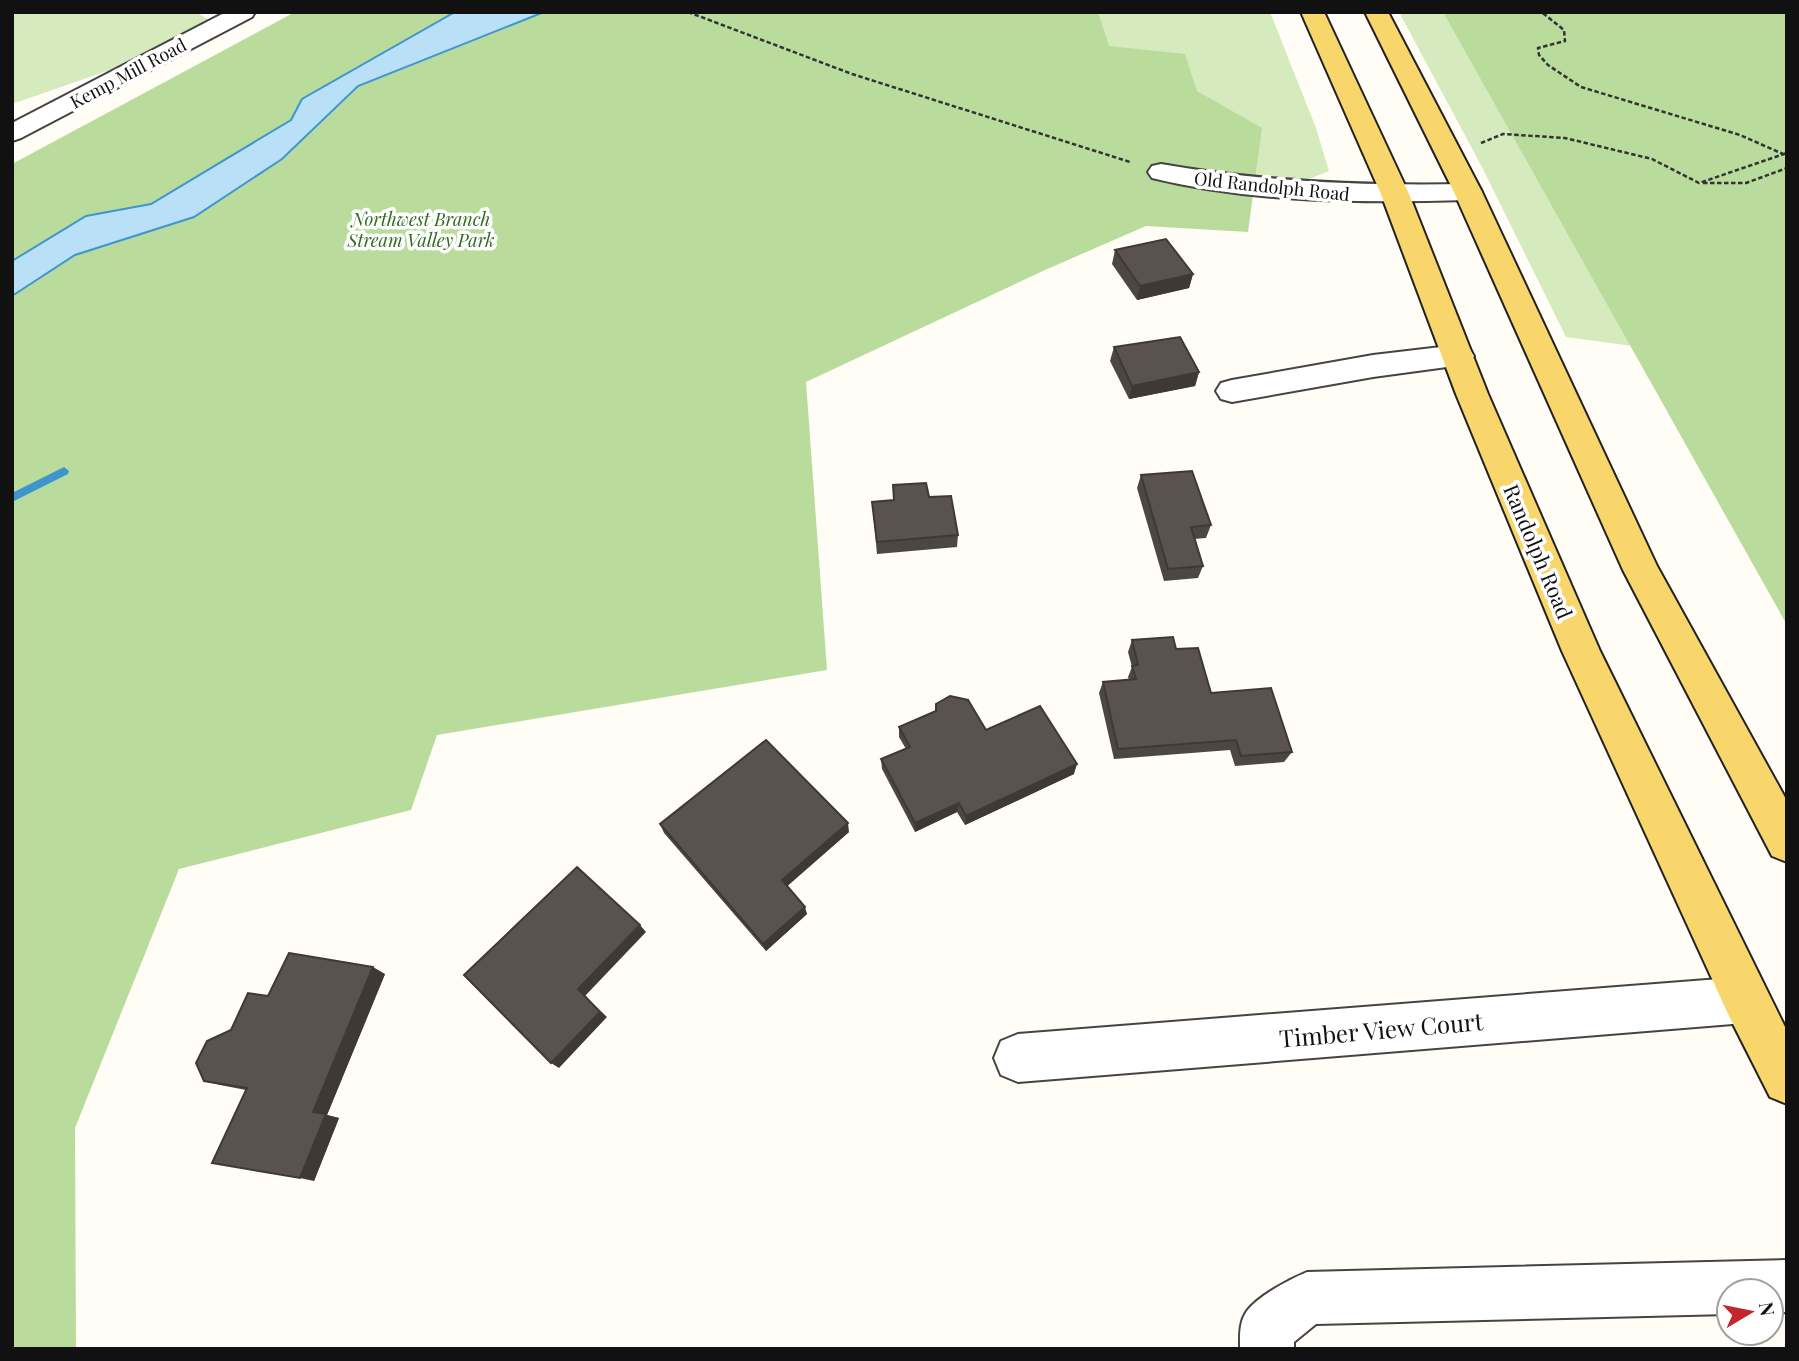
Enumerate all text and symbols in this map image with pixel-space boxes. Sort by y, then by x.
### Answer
street label: Kemp Mill Road [66,32,191,114]
street label: Old Randolph Road [1193,166,1351,206]
park label: Northwest Branch Stream Valley Park [346,207,495,252]
street label: Randolph Road [1498,479,1580,623]
street label: Timber View Court [1278,1004,1485,1054]
north arrow [1715,1277,1785,1347]
text: N [1754,1300,1782,1318]

